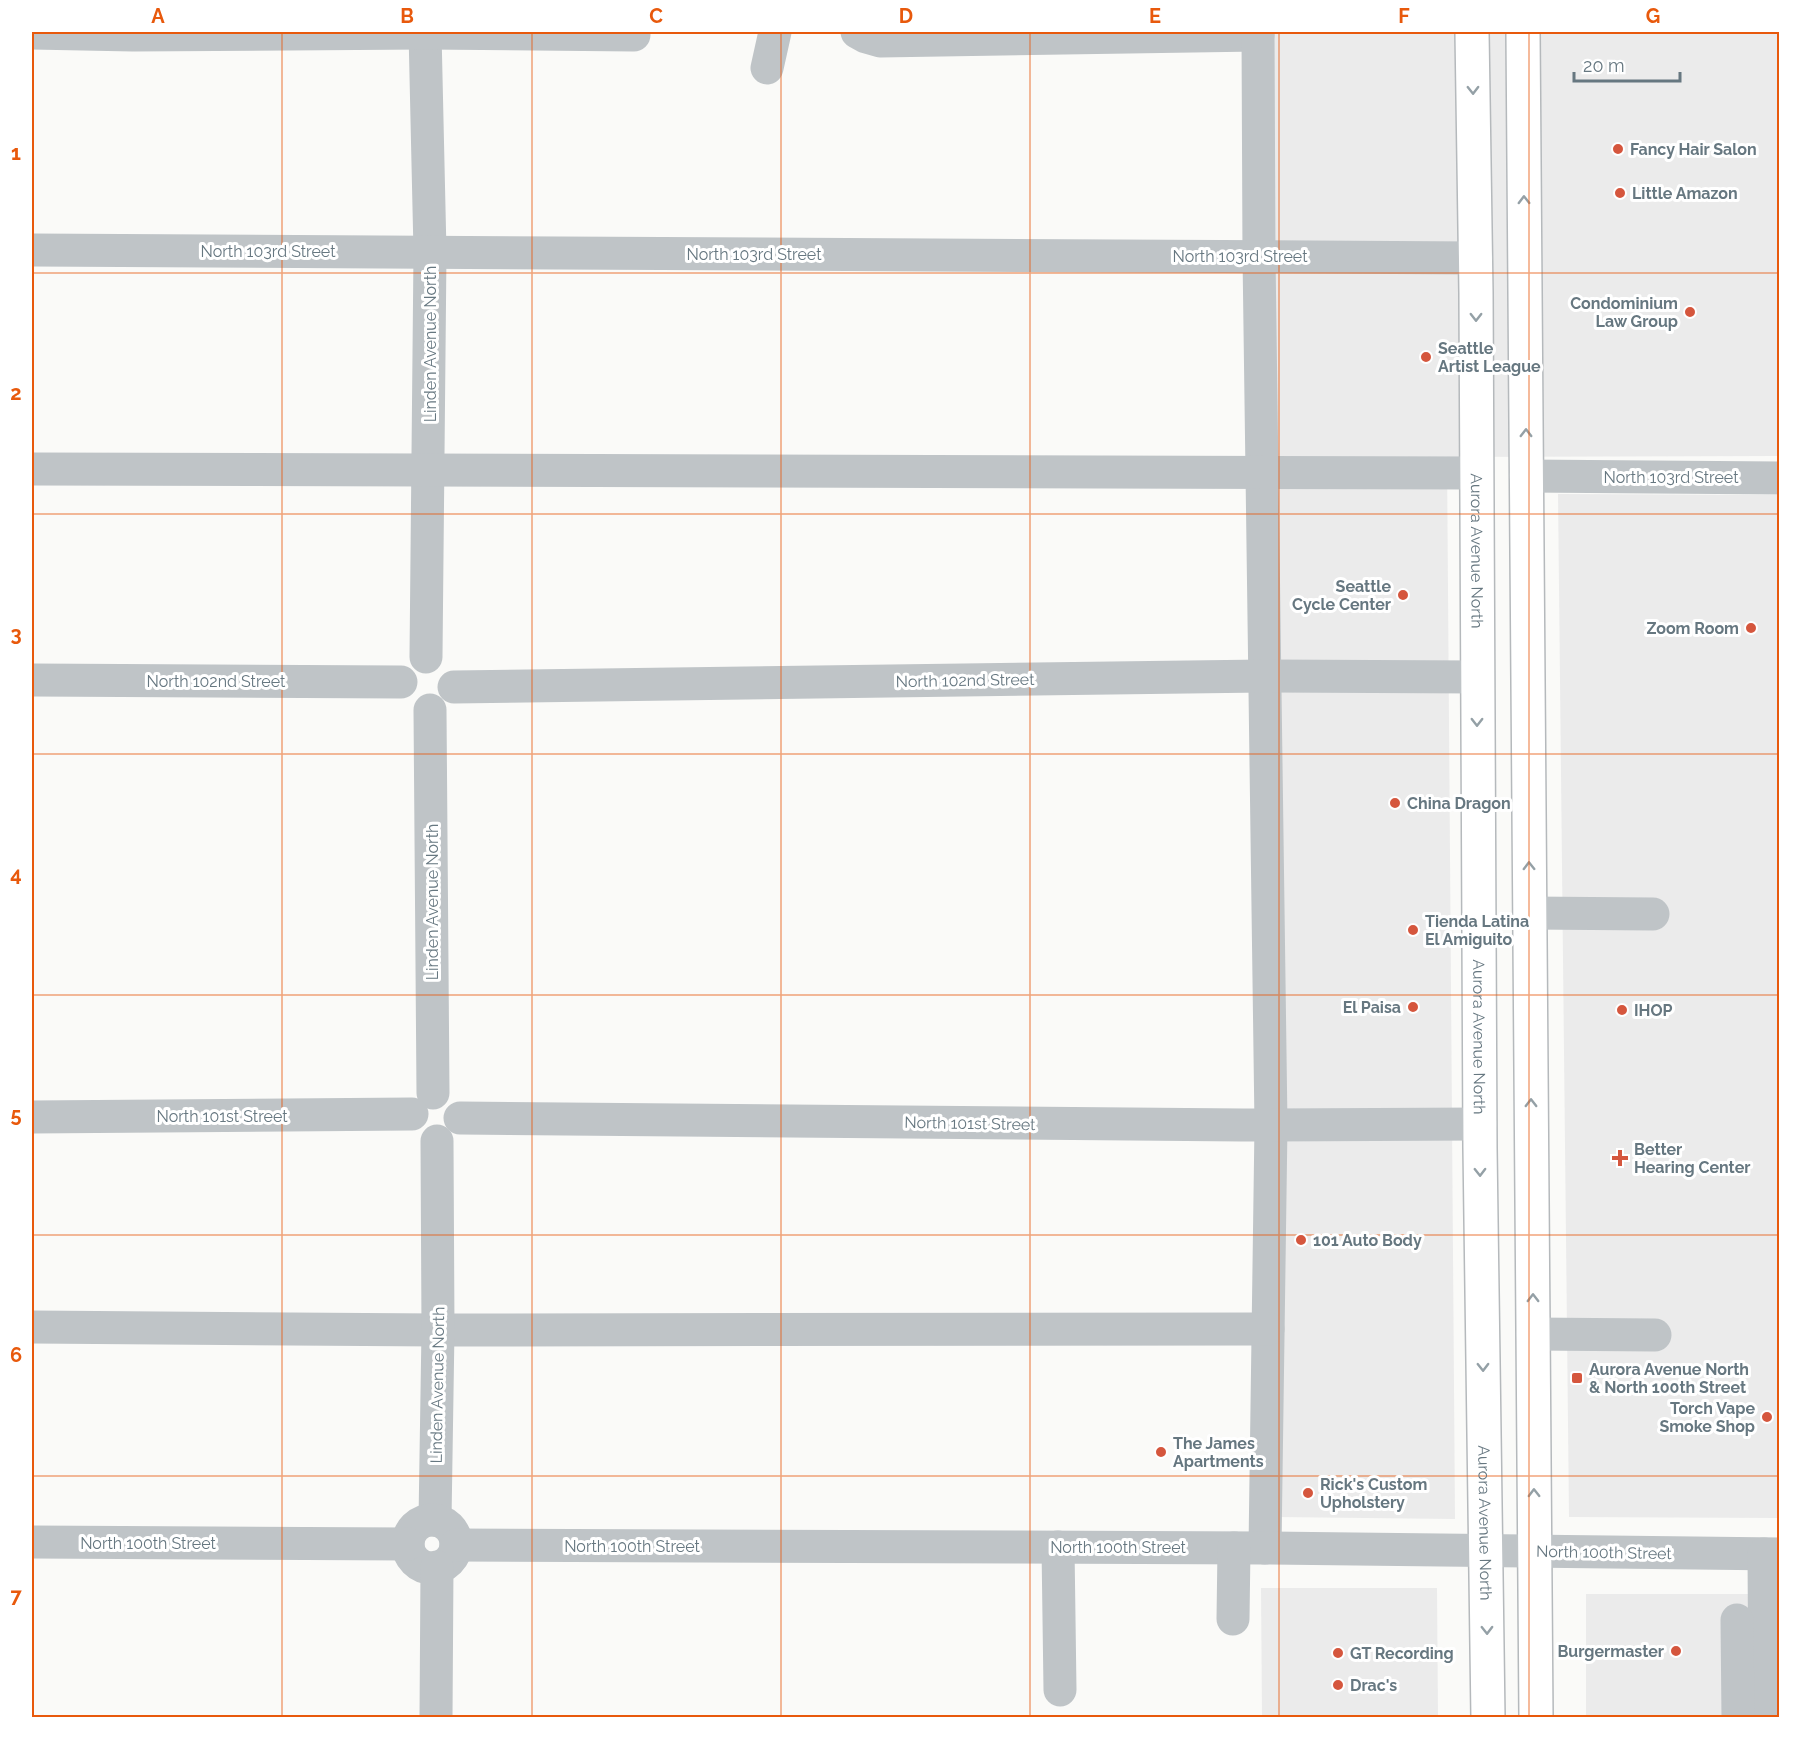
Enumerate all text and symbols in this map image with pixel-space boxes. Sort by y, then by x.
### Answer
text: A [151,4,165,28]
text: B [400,4,414,28]
text: C [649,4,663,28]
text: D [899,4,913,28]
text: E [1149,4,1161,28]
text: F [1398,4,1410,28]
text: G [1646,4,1660,28]
scale bar [1574,45,1680,83]
text: 20 m [1583,55,1625,76]
one-way arrow [1467,85,1480,94]
place label: Fancy Hair Salon [1630,140,1757,159]
text: 1 [11,141,21,165]
marker: Fancy Hair Salon [1611,142,1625,156]
place label: Little Amazon [1632,184,1738,203]
marker: Little Amazon [1613,186,1627,200]
one-way arrow [1518,195,1530,204]
street label: North 103rd Street [200,242,336,261]
street label: North 103rd Street [686,245,822,264]
street label: North 103rd Street [1172,247,1308,266]
street label: Linden Avenue North [421,266,440,422]
place label: Condominium Law Group [1570,294,1678,331]
marker: Condominium Law Group [1683,305,1697,319]
one-way arrow [1470,312,1482,321]
place label: Seattle Artist League [1438,339,1541,376]
marker: Seattle Artist League [1419,350,1433,364]
text: 2 [10,381,22,405]
one-way arrow [1520,428,1532,437]
street label: North 103rd Street [1603,468,1739,487]
street label: Aurora Avenue North [1467,473,1487,629]
place label: Seattle Cycle Center [1292,577,1391,614]
marker: Seattle Cycle Center [1396,588,1410,602]
place label: Zoom Room [1646,619,1739,638]
marker: Zoom Room [1744,621,1758,635]
text: 3 [10,622,22,646]
street label: North 102nd Street [895,670,1035,691]
street label: North 102nd Street [147,672,286,691]
one-way arrow [1471,717,1483,726]
place label: China Dragon [1407,794,1511,813]
marker: China Dragon [1388,796,1402,810]
street label: Linden Avenue North [423,824,442,980]
one-way arrow [1523,861,1535,870]
text: 4 [10,862,22,886]
place label: Tienda Latina El Amiguito [1425,912,1529,949]
marker: Tienda Latina El Amiguito [1406,923,1420,937]
street label: Aurora Avenue North [1469,959,1489,1115]
place label: El Paisa [1343,998,1401,1017]
marker: El Paisa [1406,1000,1420,1014]
place label: IHOP [1634,1001,1673,1020]
marker: IHOP [1615,1003,1629,1017]
one-way arrow [1525,1098,1538,1107]
text: 5 [10,1103,22,1127]
street label: North 101st Street [156,1107,288,1126]
street label: North 101st Street [904,1113,1036,1134]
place label: Better Hearing Center [1634,1140,1750,1177]
marker: Better Hearing Center [1611,1149,1629,1167]
one-way arrow [1474,1168,1486,1177]
place label: 101 Auto Body [1313,1231,1422,1250]
marker: 101 Auto Body [1294,1233,1308,1247]
one-way arrow [1527,1293,1539,1302]
street label: Linden Avenue North [427,1307,448,1463]
text: 6 [10,1343,22,1367]
place label: Aurora Avenue North & North 100th Street [1589,1360,1749,1397]
one-way arrow [1477,1363,1489,1372]
marker: Aurora Avenue North & North 100th Street [1570,1371,1584,1385]
place label: Torch Vape Smoke Shop [1659,1399,1755,1436]
marker: Torch Vape Smoke Shop [1760,1410,1774,1424]
place label: The James Apartments [1173,1434,1264,1471]
marker: The James Apartments [1154,1445,1168,1459]
street label: Aurora Avenue North [1474,1445,1495,1601]
place label: Rick's Custom Upholstery [1320,1475,1427,1512]
marker: Rick's Custom Upholstery [1301,1486,1315,1500]
one-way arrow [1528,1488,1541,1497]
street label: North 100th Street [80,1534,216,1553]
street label: North 100th Street [564,1537,700,1556]
street label: North 100th Street [1050,1538,1186,1557]
street label: North 100th Street [1536,1542,1673,1563]
text: 7 [10,1584,22,1608]
one-way arrow [1480,1625,1493,1634]
place label: Burgermaster [1557,1642,1664,1661]
place label: GT Recording [1350,1644,1454,1663]
marker: Burgermaster [1669,1644,1683,1658]
marker: GT Recording [1331,1646,1345,1660]
place label: Drac's [1350,1676,1397,1695]
marker: Drac's [1331,1678,1345,1692]

